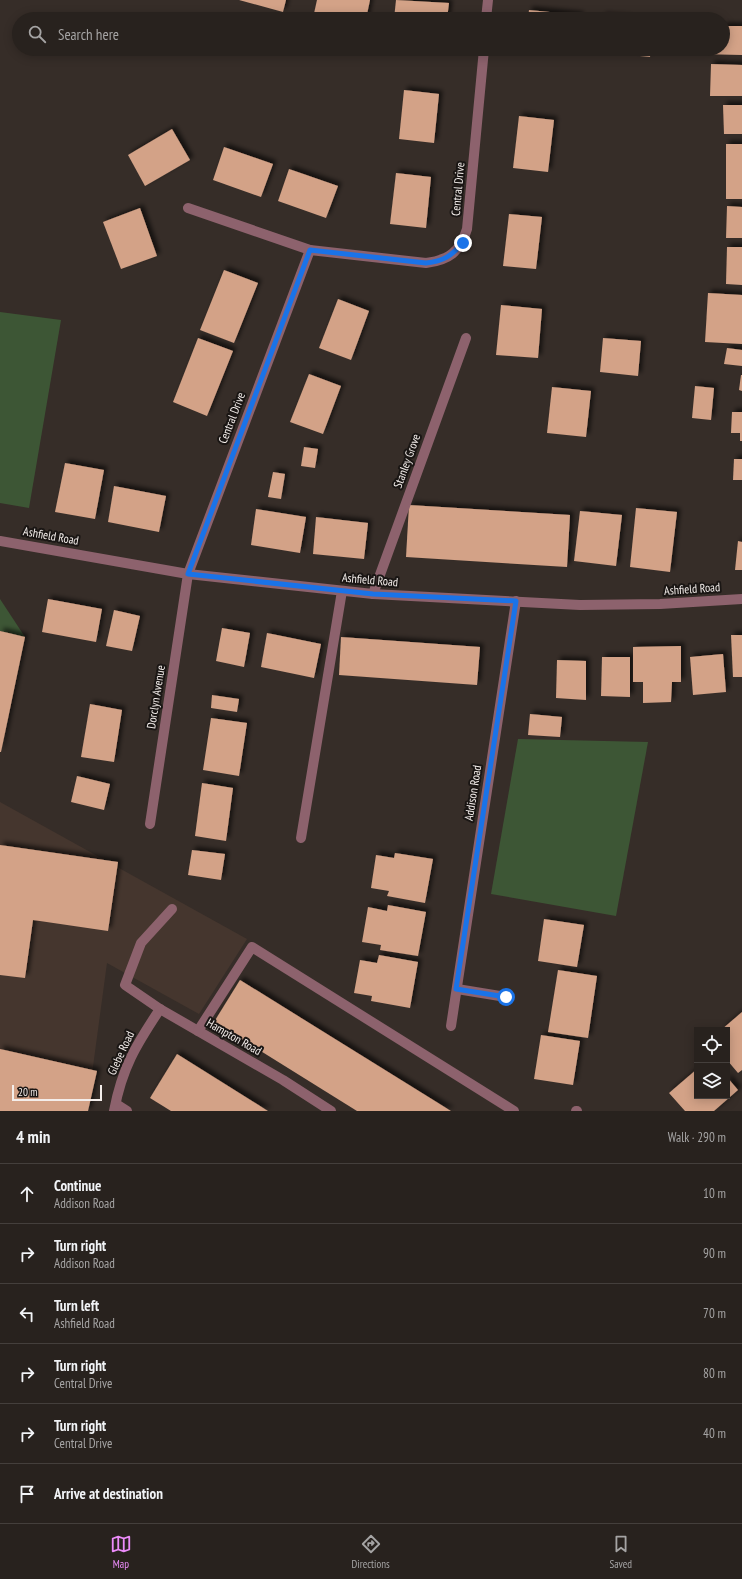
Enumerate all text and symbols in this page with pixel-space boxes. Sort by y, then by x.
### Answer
search box [12,12,730,56]
icon: search [26,23,48,45]
text: Search here [58,25,119,44]
street label: Central Drive [448,161,467,216]
route end [454,234,472,252]
street label: Central Drive [215,390,248,446]
street label: Stanley Grove [390,432,423,490]
street label: Ashfield Road [22,523,80,548]
street label: Ashfield Road [341,570,399,589]
street label: Ashfield Road [663,579,721,598]
street label: Dorclyn Avenue [143,664,168,730]
street label: Addison Road [461,764,484,822]
route start [497,988,515,1006]
street label: Hampton Road [204,1015,264,1058]
map controls [694,1027,730,1099]
button: locate [694,1027,730,1063]
street label: Glebe Road [104,1028,137,1077]
button: layers [694,1063,730,1099]
scale bar [12,1083,102,1102]
text: 20 m [18,1085,37,1099]
text: 4 min [16,1126,50,1148]
text: Walk · 290 m [668,1129,726,1146]
text: Continue [54,1176,101,1195]
icon: ahead [16,1183,38,1205]
text: 10 m [703,1185,726,1202]
text: Addison Road [54,1195,115,1212]
text: Turn right [54,1236,106,1255]
icon: right [16,1243,38,1265]
text: 90 m [703,1245,726,1262]
text: Addison Road [54,1255,115,1272]
text: Turn left [54,1296,99,1315]
icon: left [16,1303,38,1325]
text: 70 m [703,1305,726,1322]
text: Ashfield Road [54,1315,115,1332]
text: Turn right [54,1356,106,1375]
icon: right [16,1363,38,1385]
text: 80 m [703,1365,726,1382]
text: Central Drive [54,1375,112,1392]
text: Turn right [54,1416,106,1435]
icon: right [16,1423,38,1445]
text: 40 m [703,1425,726,1442]
text: Central Drive [54,1435,112,1452]
icon: arrive [16,1483,38,1505]
text: Arrive at destination [54,1484,163,1503]
tab: Map [110,1533,132,1571]
tab: Directions [352,1533,390,1571]
tab: Saved [609,1533,632,1571]

